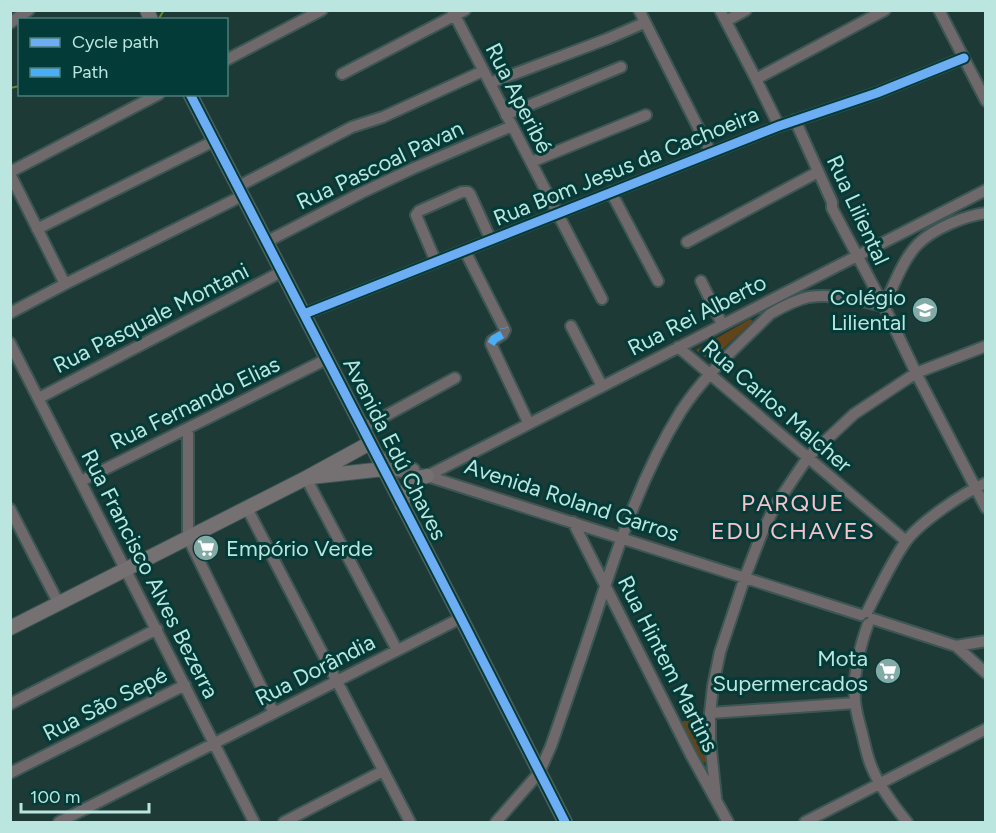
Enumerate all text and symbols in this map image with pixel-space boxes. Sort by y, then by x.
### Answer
legend [18,18,228,96]
text: Cycle path [72,31,159,53]
street label: Rua Aperibé [480,38,558,158]
text: Path [72,61,108,83]
street label: Rua Bom Jesus da Cachoeira [489,100,763,232]
street label: Rua Pascoal Pavan [292,114,468,216]
street label: Rua Liliental [821,151,895,269]
street label: Rua Pasquale Montani [49,257,253,379]
street label: Rua Rei Alberto [623,268,771,362]
place label: Colégio Liliental [830,284,906,336]
school or university icon: Colégio Liliental [910,295,940,325]
street label: Rua Carlos Malcher [697,334,858,478]
street label: Rua Fernando Elias [106,350,284,456]
street label: Avenida Edú Chaves [337,353,453,545]
street label: Rua Francisco Alves Bezerra [75,445,225,703]
street label: Avenida Roland Garros [461,453,683,547]
district label: PARQUE EDU CHAVES [711,488,875,545]
supermarket icon: Empório Verde [191,533,221,563]
place label: Empório Verde [226,535,373,562]
street label: Rua Hintem Martins [612,571,724,757]
street label: Rua Dorândia [251,628,379,712]
place label: Mota Supermercados [713,645,868,697]
supermarket icon: Mota Supermercados [873,656,903,686]
street label: Rua São Sepé [38,661,172,747]
scale bar [21,776,148,814]
text: 100 m [30,786,80,808]

